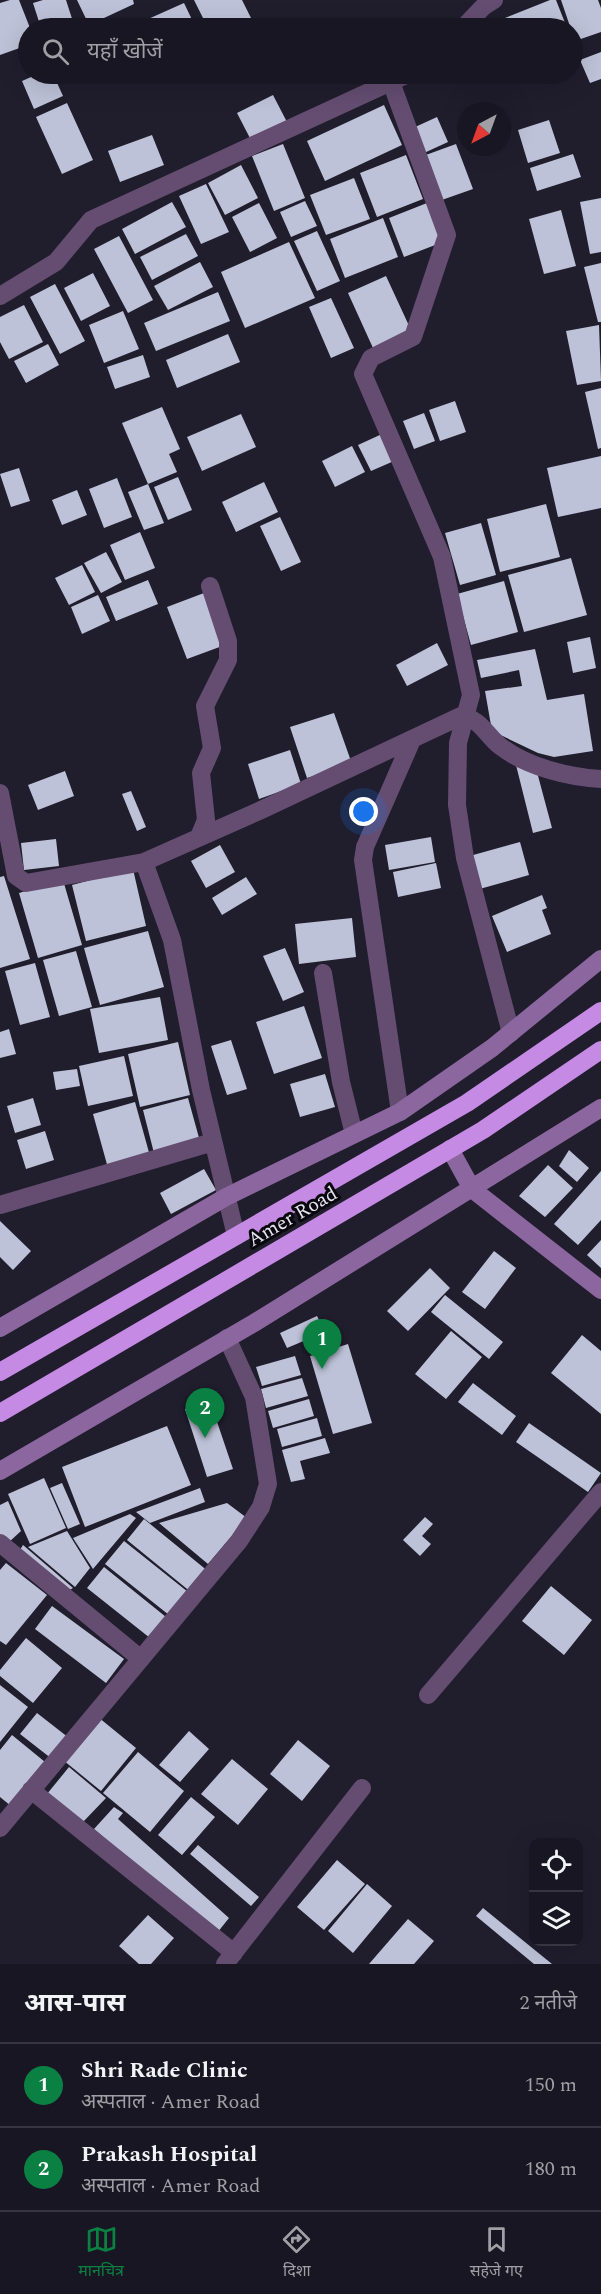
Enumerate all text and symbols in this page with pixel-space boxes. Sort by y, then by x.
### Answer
search box [18,18,583,84]
icon: search [39,35,72,68]
text: यहाँ खोजें [87,35,163,68]
north arrow [457,102,511,156]
your location [349,797,378,826]
street label: Amer Road [242,1179,343,1255]
pin: 1 [302,1320,342,1369]
pin: 2 [186,1388,224,1438]
map controls [529,1838,583,1946]
button: locate [529,1838,583,1892]
button: layers [529,1892,583,1946]
text: आस-पास [24,1983,125,2023]
text: 2 नतीजे [519,1988,577,2018]
text: Shri Rade Clinic [81,2054,248,2087]
text: 1 [38,2070,49,2100]
text: 150 m [525,2070,577,2100]
text: अस्पताल · Amer Road [81,2087,260,2117]
text: Prakash Hospital [81,2138,257,2171]
text: 2 [38,2154,49,2184]
text: 180 m [525,2154,577,2184]
text: अस्पताल · Amer Road [81,2171,260,2201]
tab: मानचित्र [78,2223,124,2283]
tab: दिशा [280,2223,313,2283]
tab: सहेजे गए [470,2223,523,2283]

